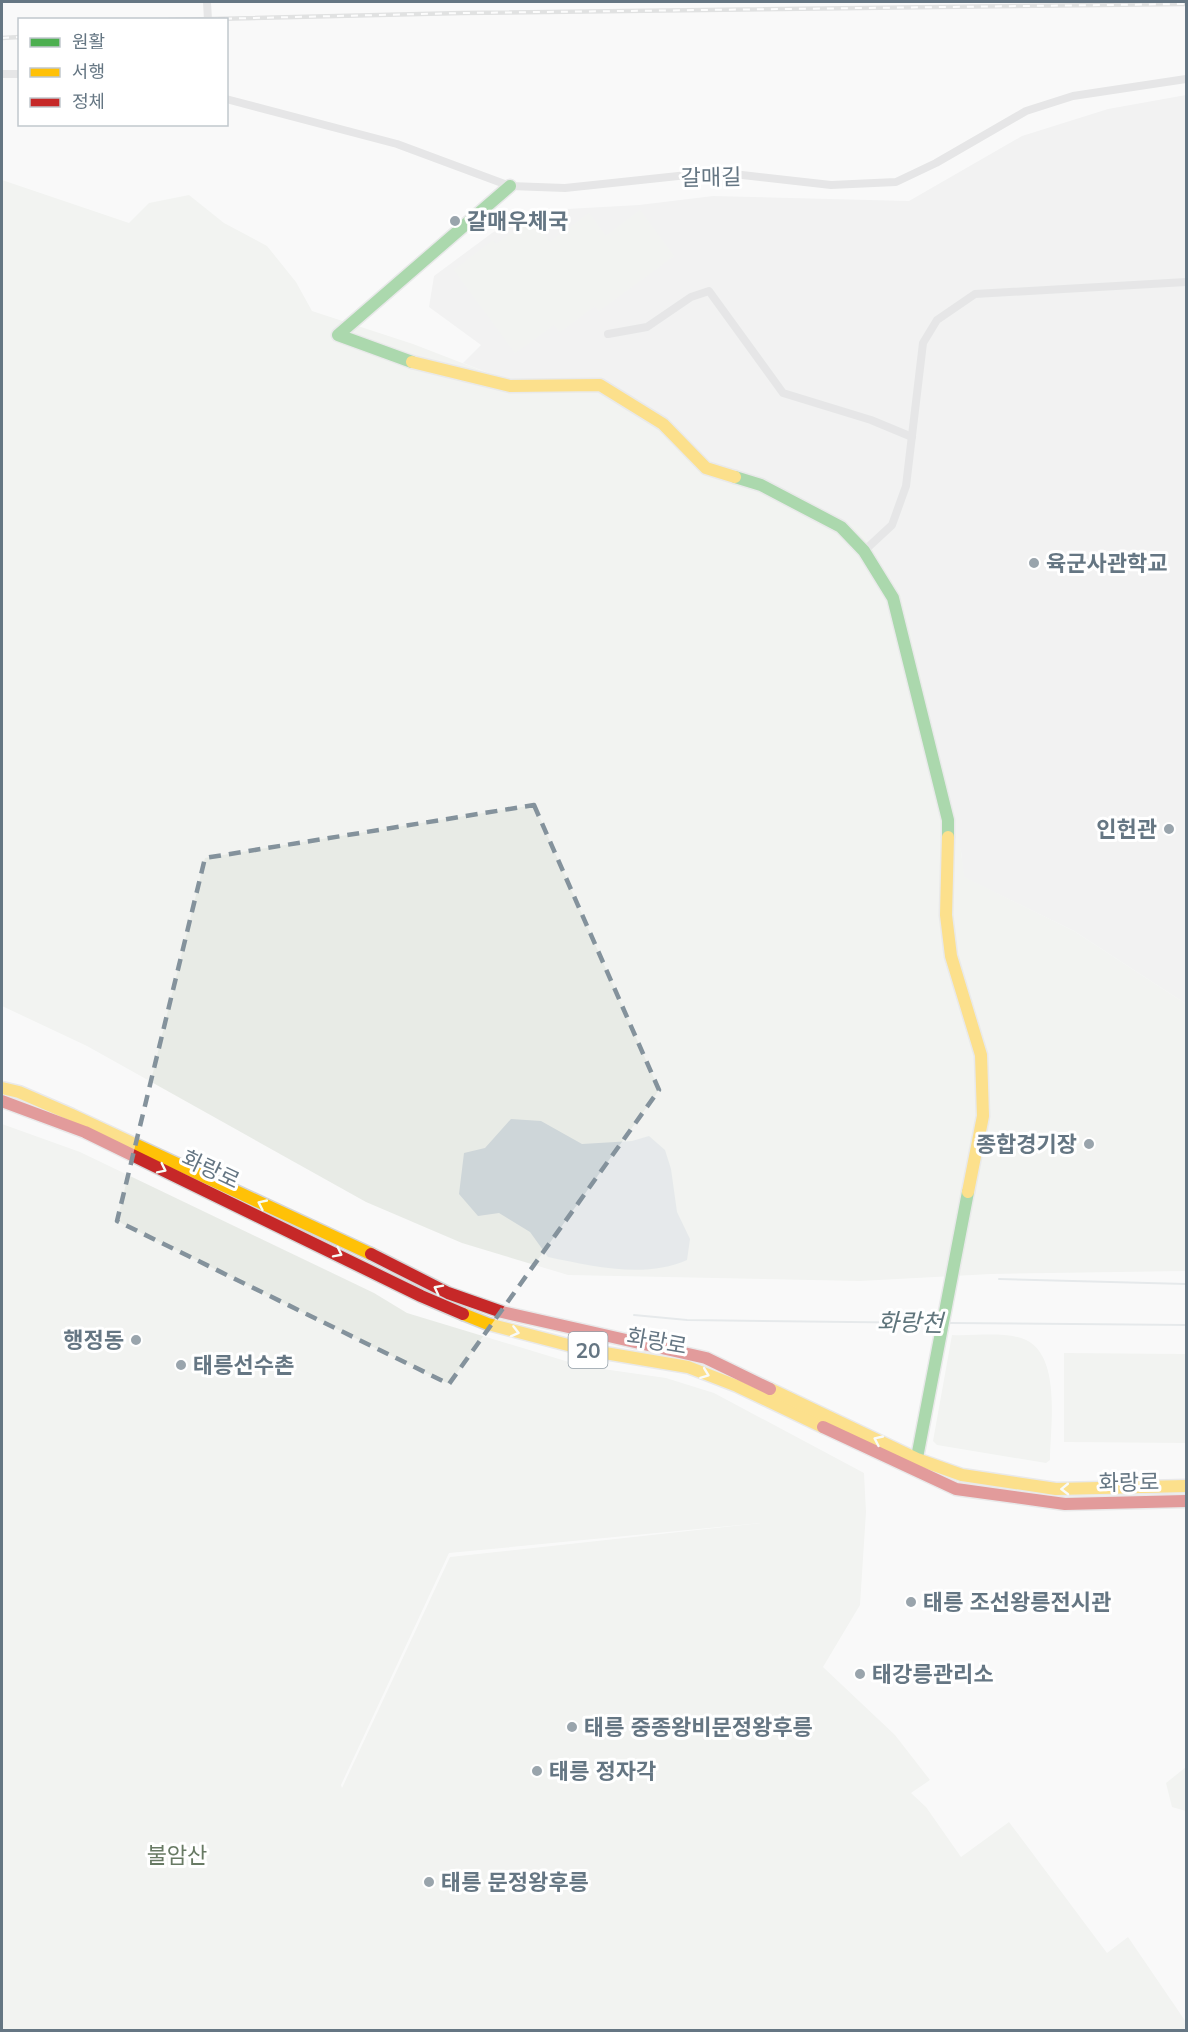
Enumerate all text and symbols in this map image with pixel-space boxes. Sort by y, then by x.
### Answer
legend [18,18,228,126]
text: 원활 [72,30,105,53]
text: 서행 [72,60,105,83]
text: 정체 [72,90,105,113]
street label: 갈매길 [680,162,742,192]
place label: 갈매우체국 [467,207,568,235]
marker: 갈매우체국 [448,214,462,228]
place label: 육군사관학교 [1046,549,1167,577]
marker: 육군사관학교 [1027,556,1041,570]
place label: 인헌관 [1096,815,1157,843]
marker: 인헌관 [1162,822,1176,836]
place label: 종합경기장 [976,1130,1077,1158]
marker: 종합경기장 [1082,1137,1096,1151]
street label: 화랑로 [178,1143,244,1195]
one-way arrow [155,1162,166,1173]
one-way arrow [258,1199,269,1211]
one-way arrow [331,1246,342,1257]
one-way arrow [434,1284,445,1296]
water label: 화랑천 [877,1306,946,1338]
street label: 화랑로 [625,1322,689,1360]
one-way arrow [510,1324,520,1337]
place label: 행정동 [63,1326,124,1354]
road number: 20 [568,1332,608,1368]
marker: 행정동 [129,1333,143,1347]
place label: 태릉선수촌 [193,1351,294,1379]
marker: 태릉선수촌 [174,1358,188,1372]
one-way arrow [700,1366,710,1379]
one-way arrow [874,1435,885,1447]
street label: 화랑로 [1098,1467,1160,1497]
one-way arrow [1061,1483,1070,1495]
place label: 태릉 조선왕릉전시관 [923,1588,1111,1616]
marker: 태릉 조선왕릉전시관 [904,1595,918,1609]
place label: 태강릉관리소 [872,1660,993,1688]
marker: 태강릉관리소 [853,1667,867,1681]
place label: 태릉 중종왕비문정왕후릉 [584,1713,813,1741]
marker: 태릉 중종왕비문정왕후릉 [565,1720,579,1734]
place label: 태릉 정자각 [549,1757,656,1785]
marker: 태릉 정자각 [530,1764,544,1778]
park label: 불암산 [147,1841,207,1869]
place label: 태릉 문정왕후릉 [441,1868,589,1896]
marker: 태릉 문정왕후릉 [422,1875,436,1889]

